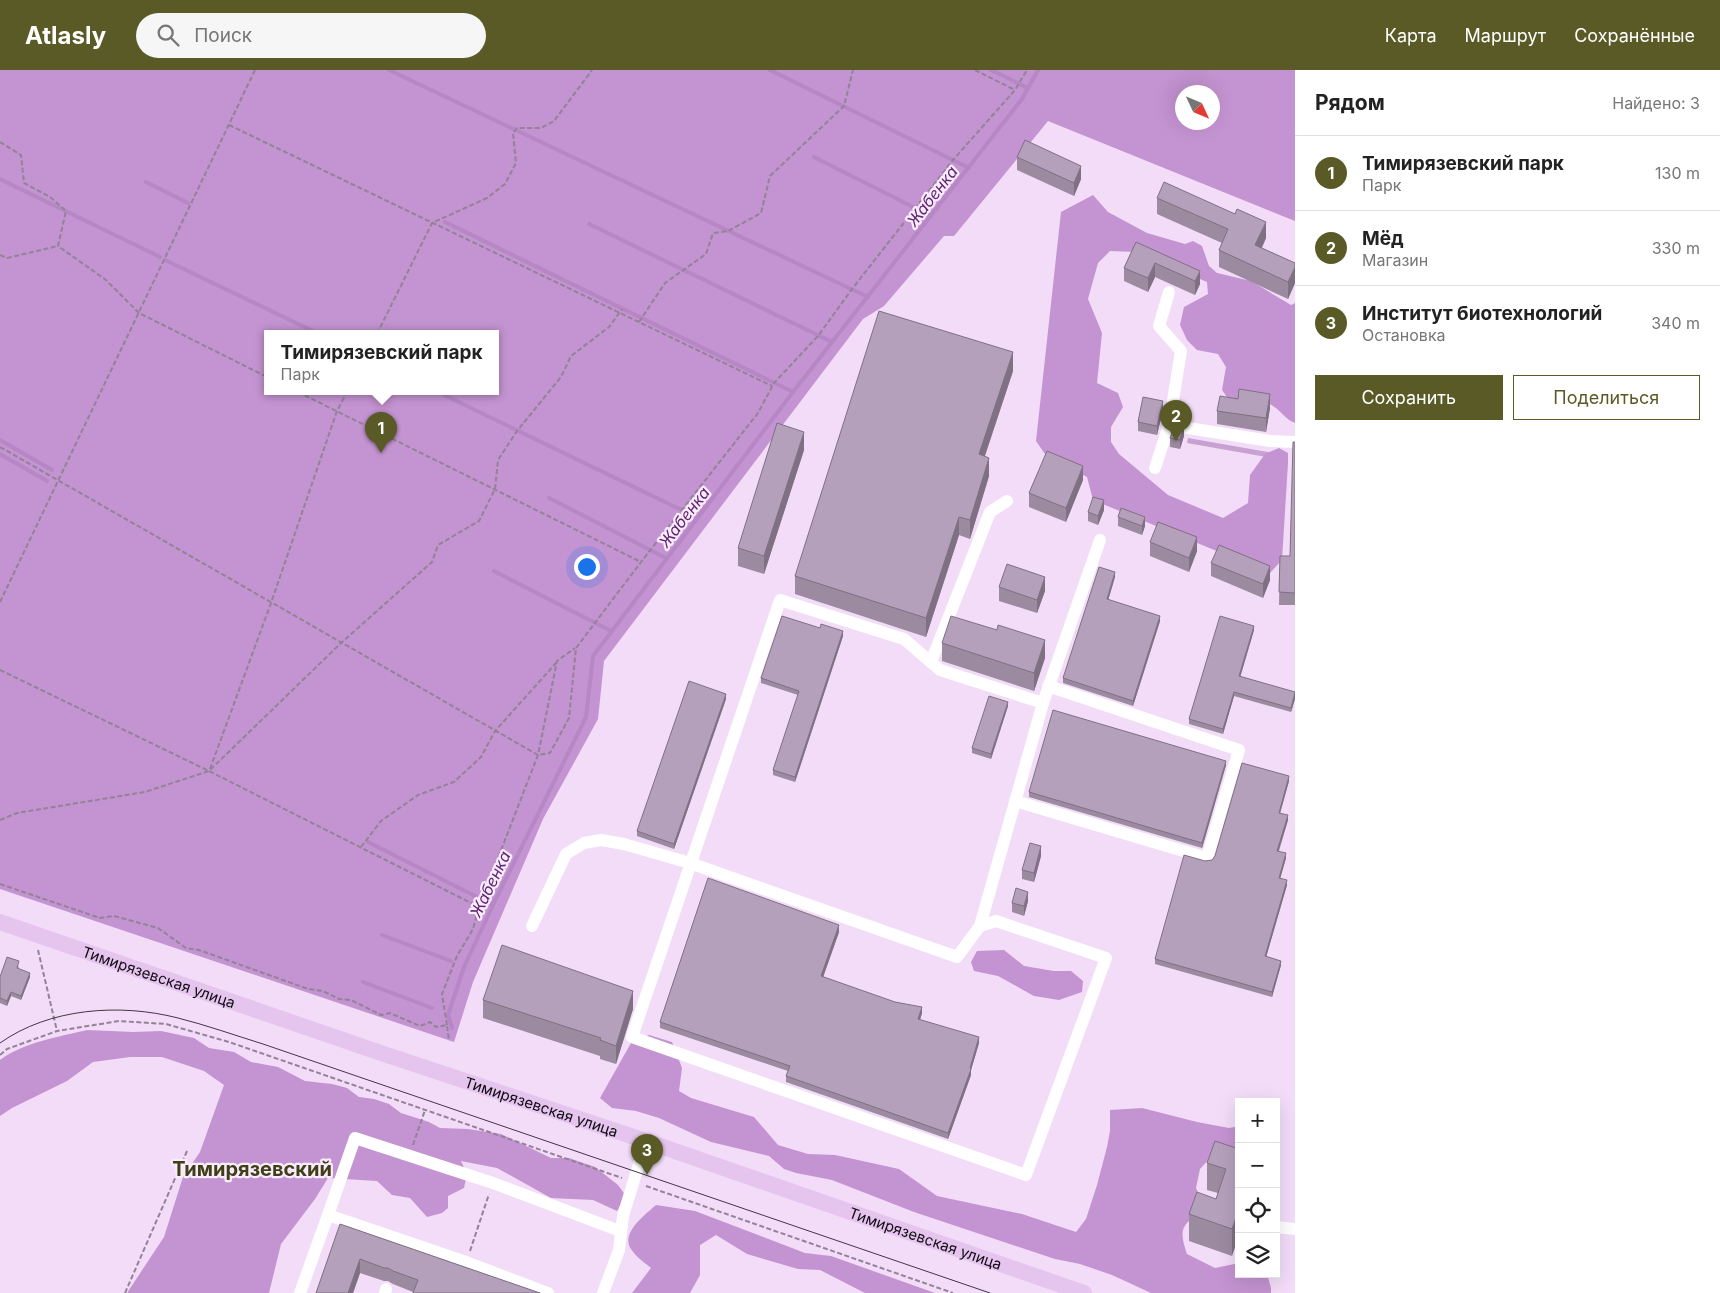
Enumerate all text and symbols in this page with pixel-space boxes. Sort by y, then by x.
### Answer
search box [136,13,486,58]
text: Atlasly [25,21,106,50]
icon: search [154,21,182,49]
text: Поиск [194,24,252,47]
text: Карта [1385,25,1437,46]
text: Маршрут [1465,25,1546,46]
text: Сохранённые [1574,25,1695,46]
north arrow [1175,85,1220,130]
text: Рядом [1315,90,1385,115]
text: Найдено: 3 [1612,93,1700,113]
text: Тимирязевский парк [1362,152,1564,175]
water label: Жабенка [902,162,962,231]
text: 1 [1328,163,1334,183]
text: 130 m [1655,163,1700,183]
text: Парк [1362,175,1401,195]
text: Мёд [1362,227,1404,250]
text: 2 [1326,238,1336,258]
text: 330 m [1652,238,1700,258]
text: Магазин [1362,250,1428,270]
text: Институт биотехнологий [1362,302,1602,325]
text: 3 [1326,313,1336,333]
text: 340 m [1651,313,1700,333]
text: Остановка [1362,325,1446,345]
popup [264,330,499,395]
text: Тимирязевский парк [281,341,482,364]
text: Парк [281,364,320,384]
button: Сохранить [1315,375,1503,420]
button: Поделиться [1513,375,1700,420]
pin: 2 [1160,400,1192,441]
pin: 1 [365,412,397,453]
water label: Жабенка [654,483,714,552]
your location [574,554,600,580]
water label: Жабенка [465,848,515,921]
street label: Тимирязевская улица [80,942,238,1012]
street label: Тимирязевская улица [462,1072,621,1141]
map controls [1235,1098,1280,1278]
button: + [1235,1098,1280,1143]
pin: 3 [631,1134,663,1175]
button: − [1235,1143,1280,1188]
district label: Тимирязевский [172,1157,332,1181]
button: locate [1235,1188,1280,1233]
street label: Тимирязевская улица [847,1203,1005,1273]
button: layers [1235,1233,1280,1278]

